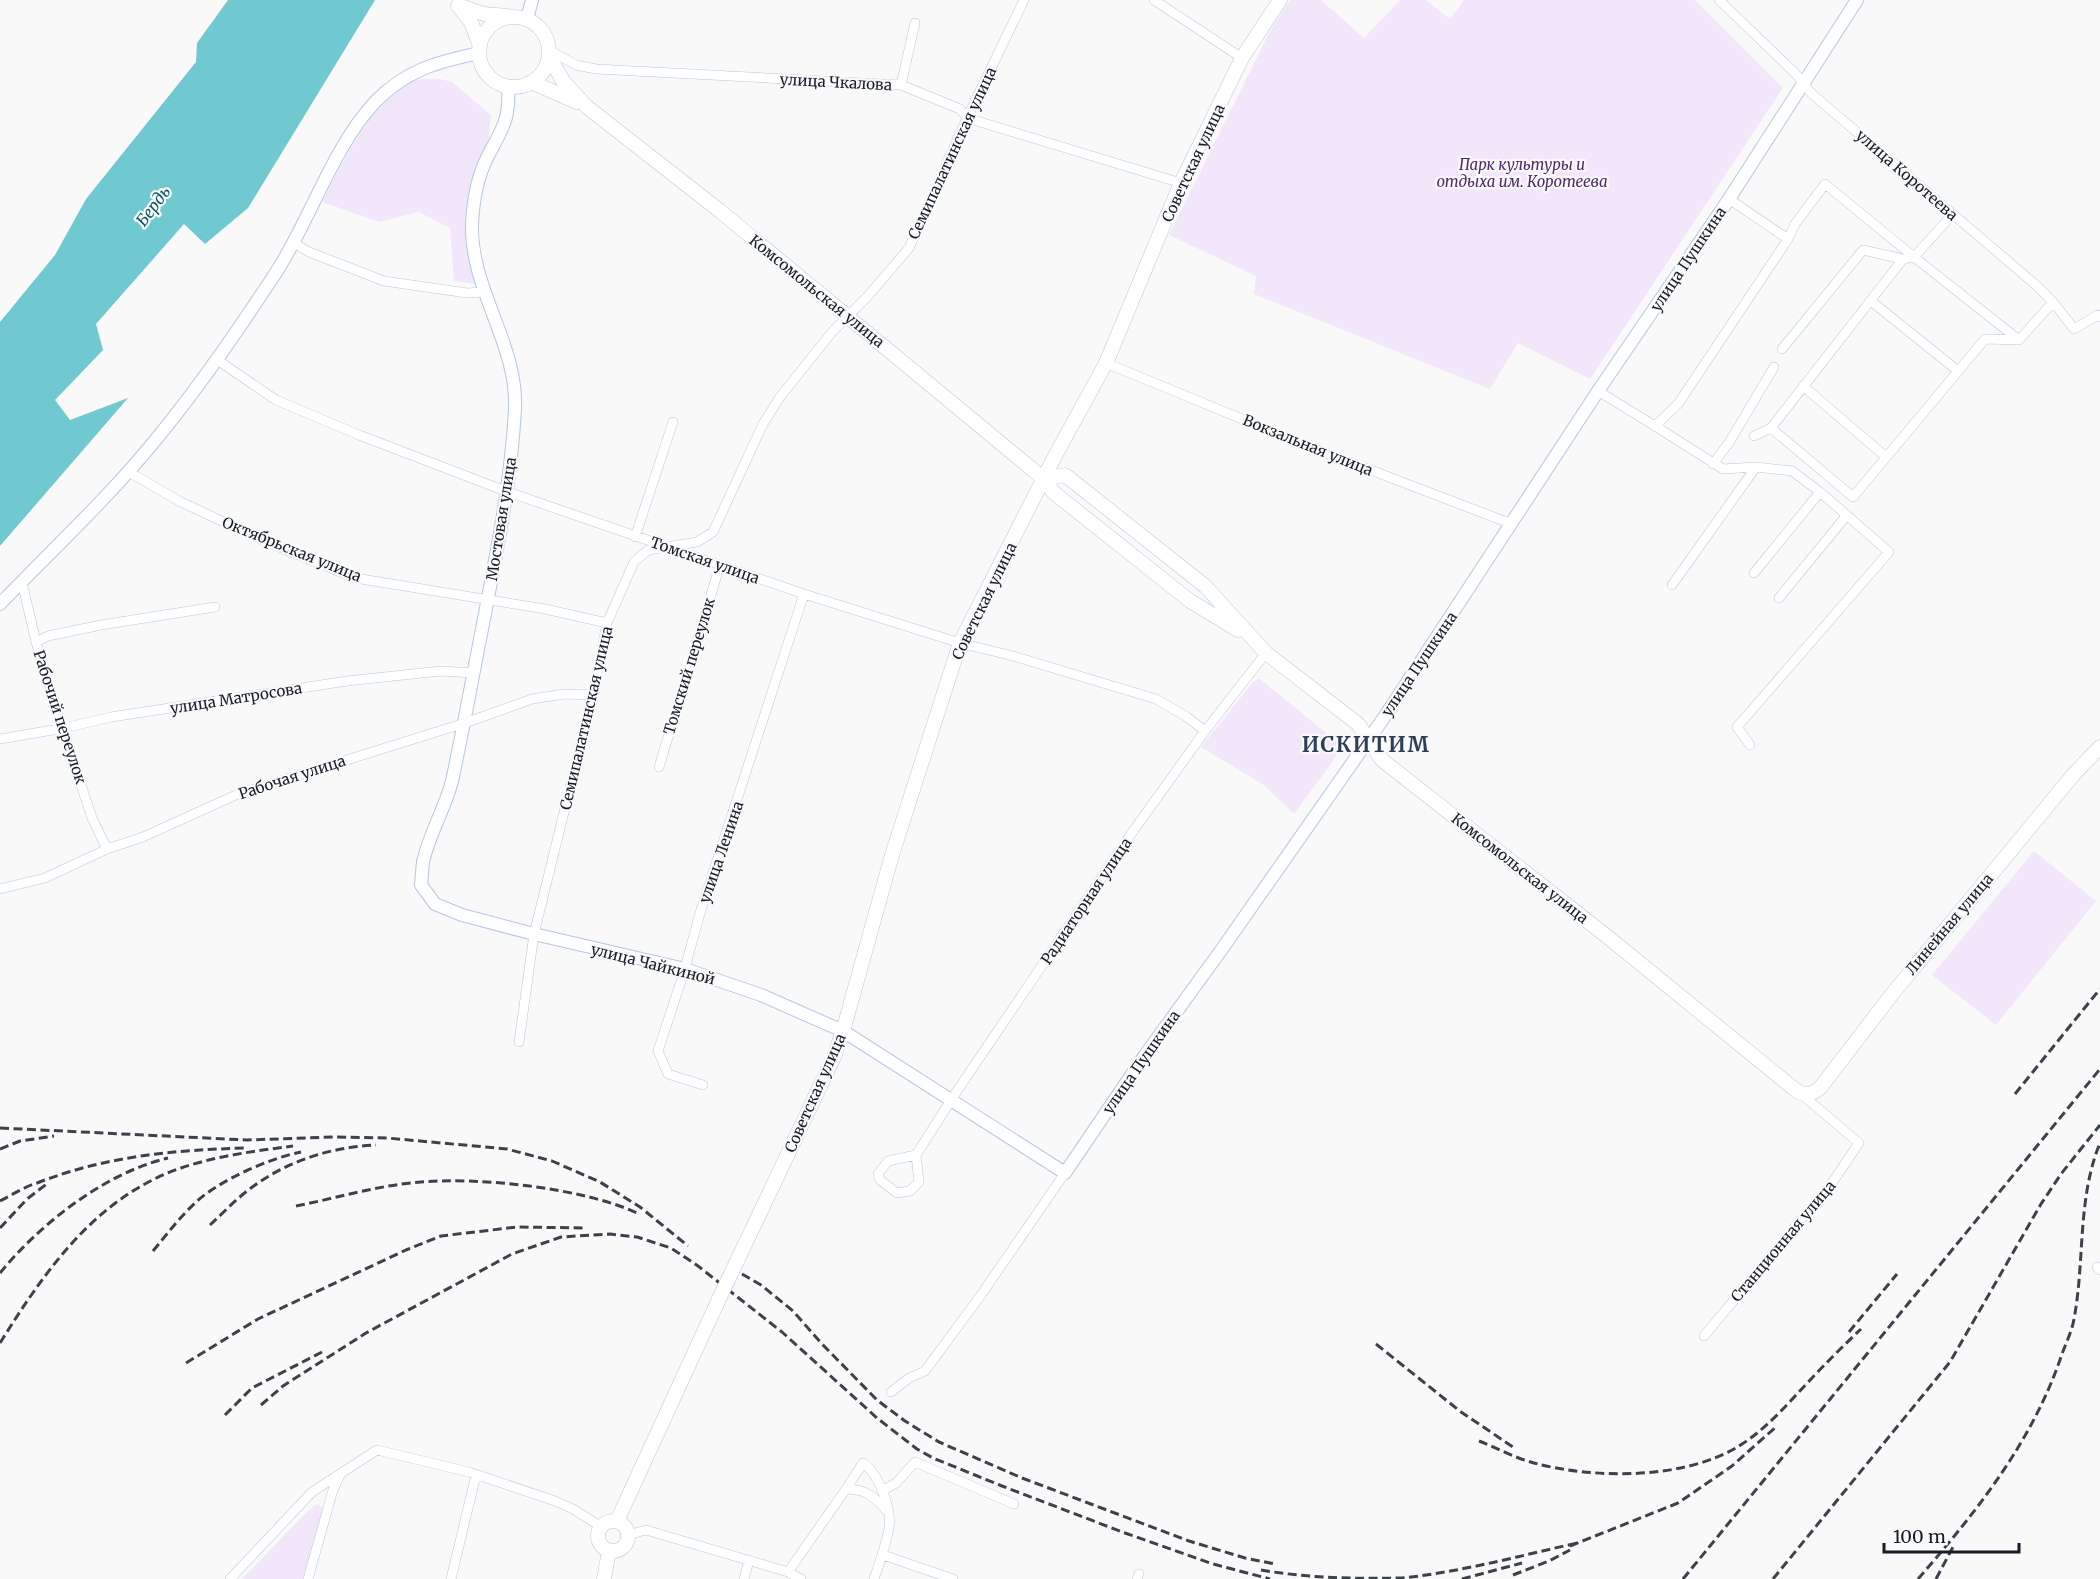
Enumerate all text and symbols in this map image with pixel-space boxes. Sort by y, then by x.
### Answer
street label: Семипалатинская улица [904,64,1000,242]
street label: улица Чкалова [779,70,893,94]
street label: Советская улица [1157,101,1229,225]
street label: улица Коротеева [1852,125,1962,225]
park label: Парк культуры и отдыха им. Коротеева [1436,155,1608,191]
water label: Бердь [131,182,175,230]
street label: улица Пушкина [1646,203,1730,315]
street label: Комсомольская улица [745,231,889,351]
street label: Вокзальная улица [1240,410,1376,480]
street label: Мостовая улица [482,456,520,582]
street label: Октябрьская улица [220,512,364,586]
street label: Томская улица [648,532,762,588]
street label: Советская улица [947,539,1021,663]
street label: Томский переулок [659,595,719,737]
street label: улица Пушкина [1377,608,1461,720]
street label: Семипалатинская улица [556,624,616,812]
street label: Рабочий переулок [29,648,91,787]
street label: улица Матросова [169,678,303,718]
district label: ИСКИТИМ [1302,731,1430,758]
street label: Рабочая улица [236,751,348,803]
street label: улица Ленина [695,798,747,906]
street label: Комсомольская улица [1448,809,1592,927]
street label: Радиаторная улица [1036,834,1136,968]
street label: Линейная улица [1901,870,1997,978]
street label: улица Чайкиной [589,939,717,989]
street label: улица Пушкина [1098,1006,1184,1118]
street label: Советская улица [780,1031,850,1155]
street label: Станционная улица [1727,1176,1839,1306]
scale bar [1884,1516,2019,1554]
text: 100 m [1893,1525,1946,1548]

